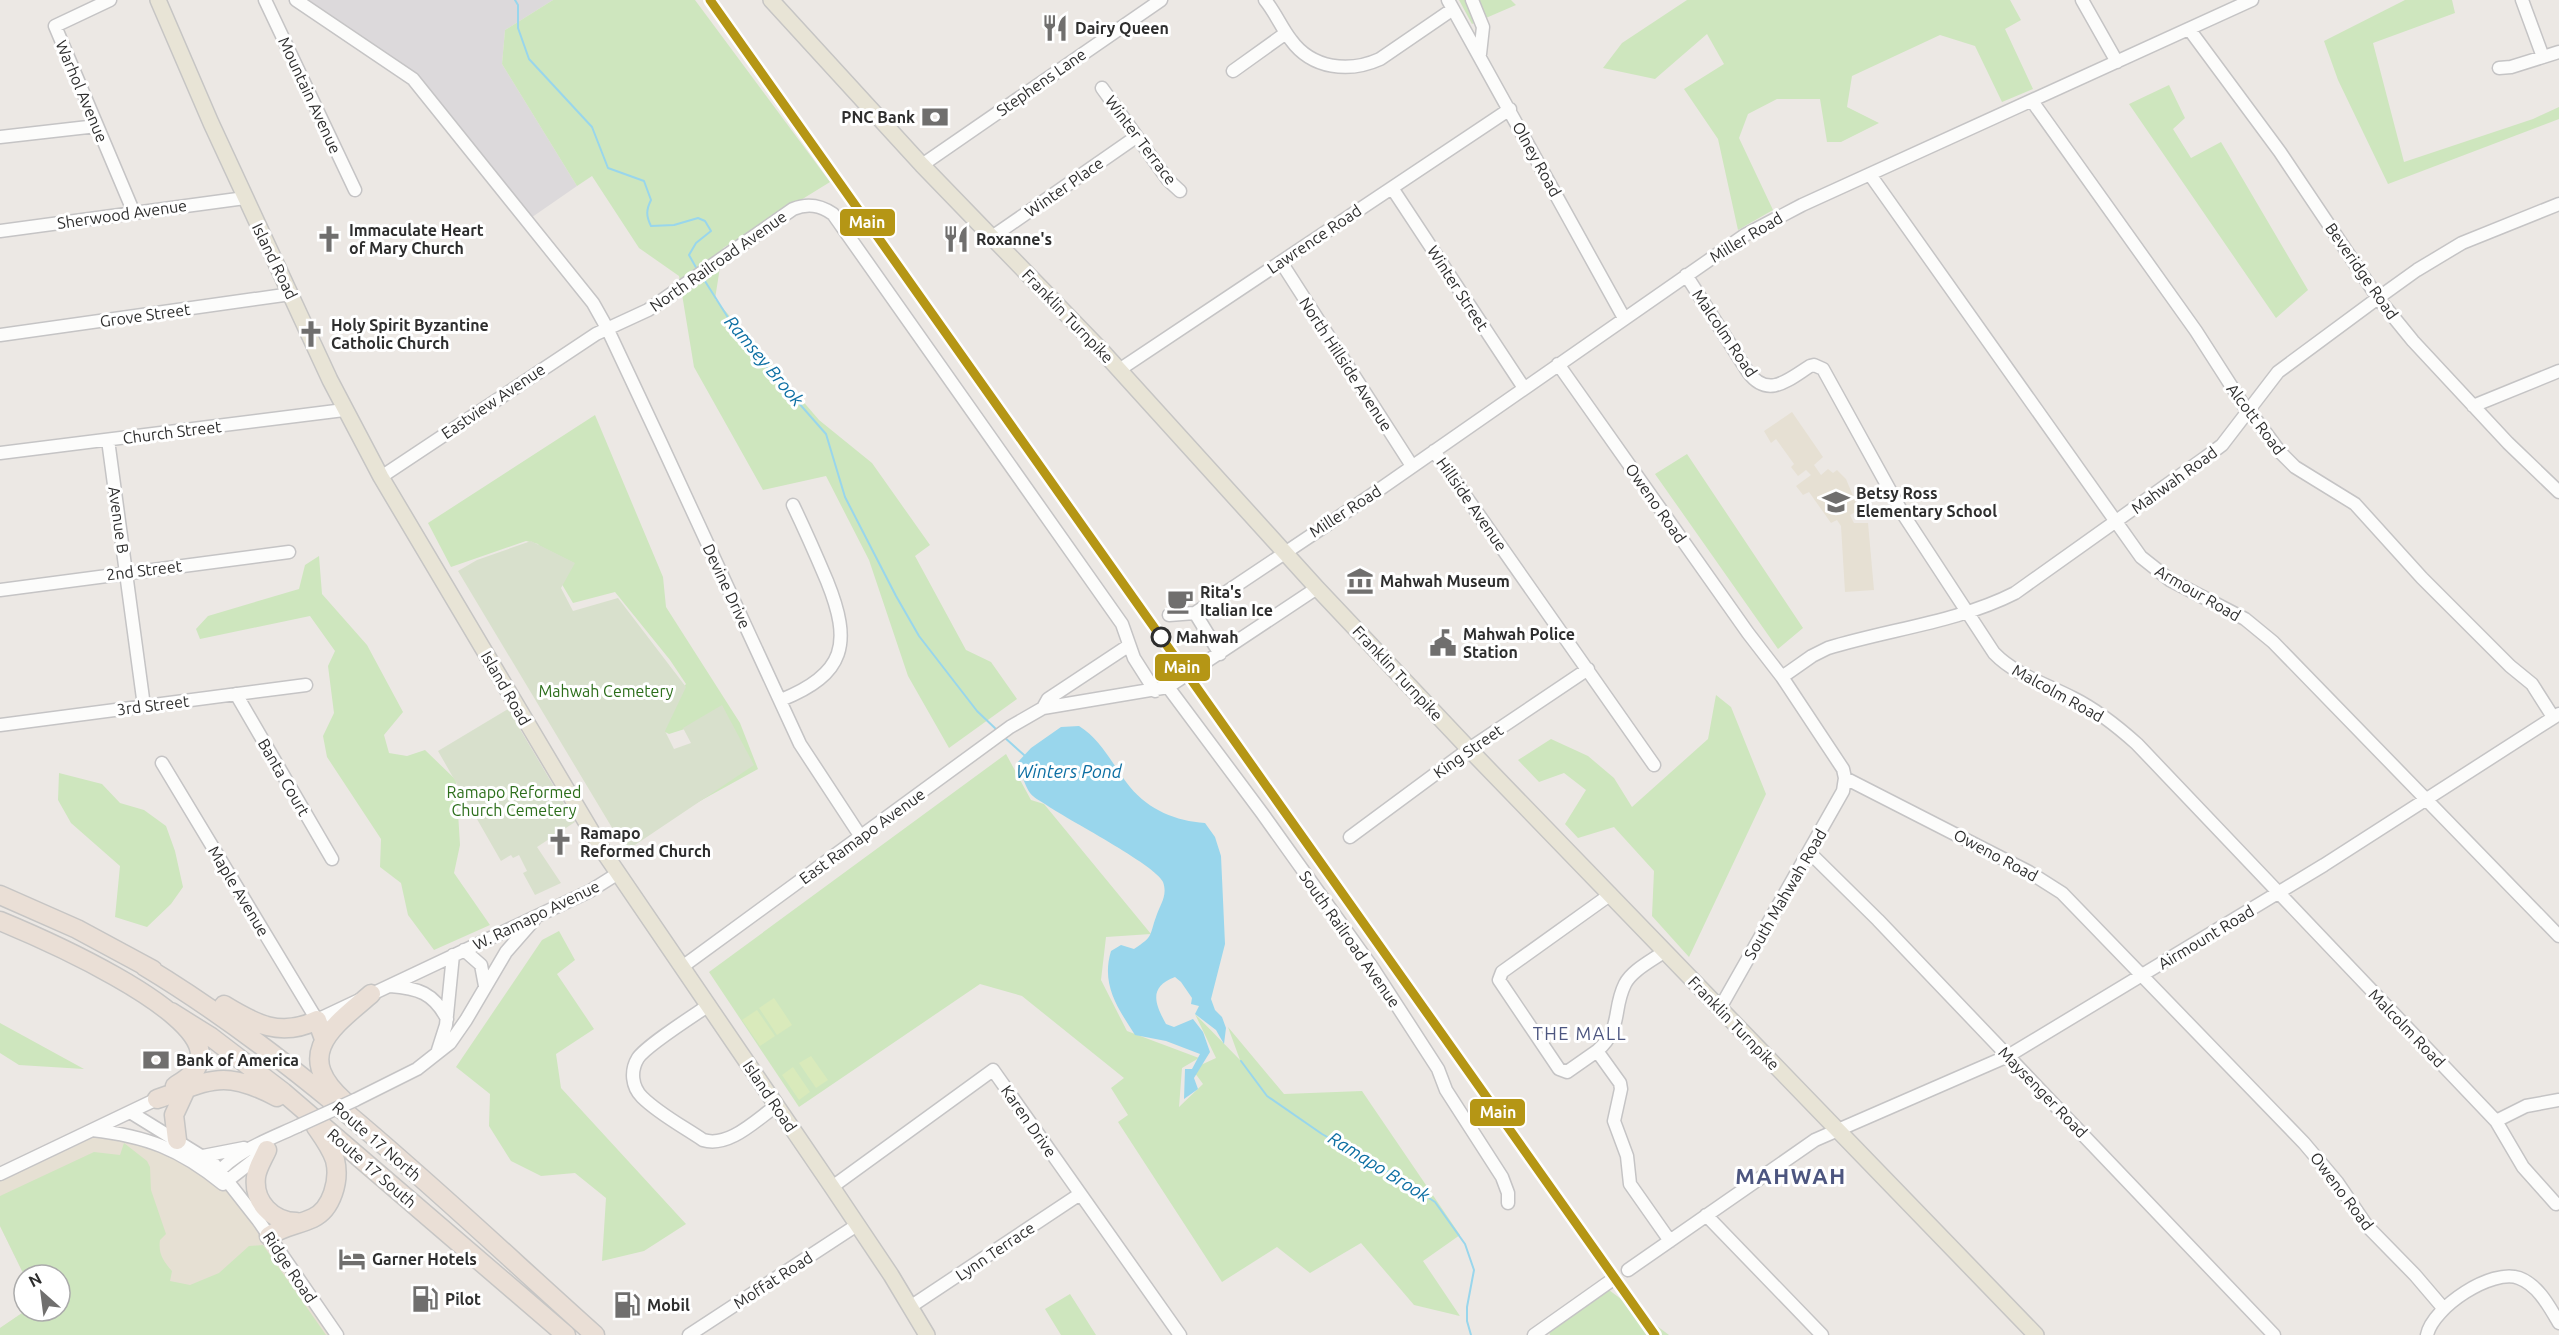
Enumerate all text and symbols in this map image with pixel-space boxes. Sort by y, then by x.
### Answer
restaurant icon: Dairy Queen [1040,13,1070,43]
place label: Dairy Queen [1075,19,1169,37]
street label: Mountain Avenue [275,34,345,156]
street label: Warhol Avenue [52,37,112,145]
street label: Stephens Lane [993,45,1089,119]
street label: Winter Terrace [1102,92,1180,188]
bank icon: PNC Bank [920,102,950,132]
place label: PNC Bank [841,108,915,126]
street label: Olney Road [1509,118,1565,200]
street label: Winter Place [1021,153,1107,221]
street label: Sherwood Avenue [56,196,188,232]
street label: Lawrence Road [1264,201,1364,277]
street label: North Railroad Avenue [646,207,790,315]
line badge: Main [839,208,896,237]
street label: Miller Road [1706,208,1786,266]
text: Main [849,213,885,231]
street label: Beveridge Road [2322,219,2402,323]
street label: Island Road [249,220,301,302]
place label: Immaculate Heart of Mary Church [349,221,484,257]
church icon: Immaculate Heart of Mary Church [314,224,344,254]
restaurant icon: Roxanne's [941,224,971,254]
place label: Roxanne's [976,230,1052,248]
street label: Winter Street [1424,242,1493,334]
street label: Franklin Turnpike [1019,265,1117,367]
street label: Malcolm Road [1689,286,1761,380]
street label: North Hillside Avenue [1296,294,1396,434]
street label: Grove Street [99,300,192,330]
water label: Ramsey Brook [721,311,809,410]
place label: Holy Spirit Byzantine Catholic Church [331,316,489,352]
church icon: Holy Spirit Byzantine Catholic Church [296,319,326,349]
street label: Eastview Avenue [438,360,548,442]
street label: Alcott Road [2223,380,2289,458]
street label: Church Street [122,417,223,447]
street label: Mahwah Road [2128,443,2220,517]
street label: Hillside Avenue [1433,454,1511,554]
street label: Oweno Road [1622,460,1690,546]
street label: Miller Road [1306,481,1384,541]
place label: Betsy Ross Elementary School [1856,484,1997,520]
street label: Avenue B [105,485,133,555]
school or university icon: Betsy Ross Elementary School [1821,487,1851,517]
street label: Devine Drive [700,541,754,631]
street label: 2nd Street [105,556,183,584]
street label: Armour Road [2152,561,2244,625]
museum icon: Mahwah Museum [1345,566,1375,596]
place label: Mahwah Museum [1380,572,1510,590]
place label: Rita's Italian Ice [1200,583,1273,619]
cafe icon: Rita's Italian Ice [1165,586,1195,616]
street label: Franklin Turnpike [1349,622,1447,724]
place label: Mahwah Police Station [1463,625,1575,661]
marker: Mahwah [1151,627,1171,647]
place label: Mahwah [1176,628,1239,646]
public building icon: Mahwah Police Station [1428,628,1458,658]
street label: Island Road [478,648,534,728]
line badge: Main [1154,653,1211,682]
text: Main [1164,658,1200,676]
street label: Malcolm Road [2009,660,2107,726]
park label: Mahwah Cemetery [538,682,674,700]
street label: 3rd Street [116,692,191,718]
street label: King Street [1430,720,1507,781]
street label: Banta Court [255,735,314,819]
water label: Winters Pond [1016,761,1123,781]
park label: Ramapo Reformed Church Cemetery [447,783,581,819]
street label: East Ramapo Avenue [796,784,928,888]
place label: Ramapo Reformed Church [580,824,711,860]
street label: Oweno Road [1951,825,2041,885]
street label: South Mahwah Road [1740,826,1830,962]
church icon: Ramapo Reformed Church [545,827,575,857]
street label: Maple Avenue [205,843,273,939]
street label: South Railroad Avenue [1296,867,1404,1011]
street label: W. Ramapo Avenue [470,877,602,953]
street label: Airmount Road [2155,901,2257,973]
street label: Franklin Turnpike [1685,972,1783,1074]
street label: Malcolm Road [2365,985,2449,1071]
district label: THE MALL [1533,1023,1627,1043]
street label: Maysenger Road [1995,1043,2091,1141]
bank icon: Bank of America [141,1045,171,1075]
place label: Bank of America [176,1051,299,1069]
street label: Island Road [739,1057,801,1135]
street label: Karen Drive [998,1082,1060,1160]
street label: Route 17 North [329,1098,425,1184]
line badge: Main [1469,1098,1526,1127]
text: Main [1480,1103,1516,1121]
street label: Route 17 South [324,1125,420,1211]
water label: Ramapo Brook [1325,1127,1434,1206]
street label: Oweno Road [2307,1149,2377,1233]
district label: MAHWAH [1735,1163,1847,1188]
street label: Lynn Terrace [952,1218,1038,1284]
street label: Ridge Road [260,1228,320,1306]
hotel icon: Garner Hotels [337,1244,367,1274]
street label: Moffat Road [730,1248,816,1312]
place label: Garner Hotels [372,1250,477,1268]
north arrow [12,1263,72,1323]
text: N [25,1269,44,1291]
fuel station icon: Pilot [410,1284,440,1314]
place label: Pilot [445,1290,481,1308]
fuel station icon: Mobil [612,1290,642,1320]
place label: Mobil [647,1296,690,1314]

